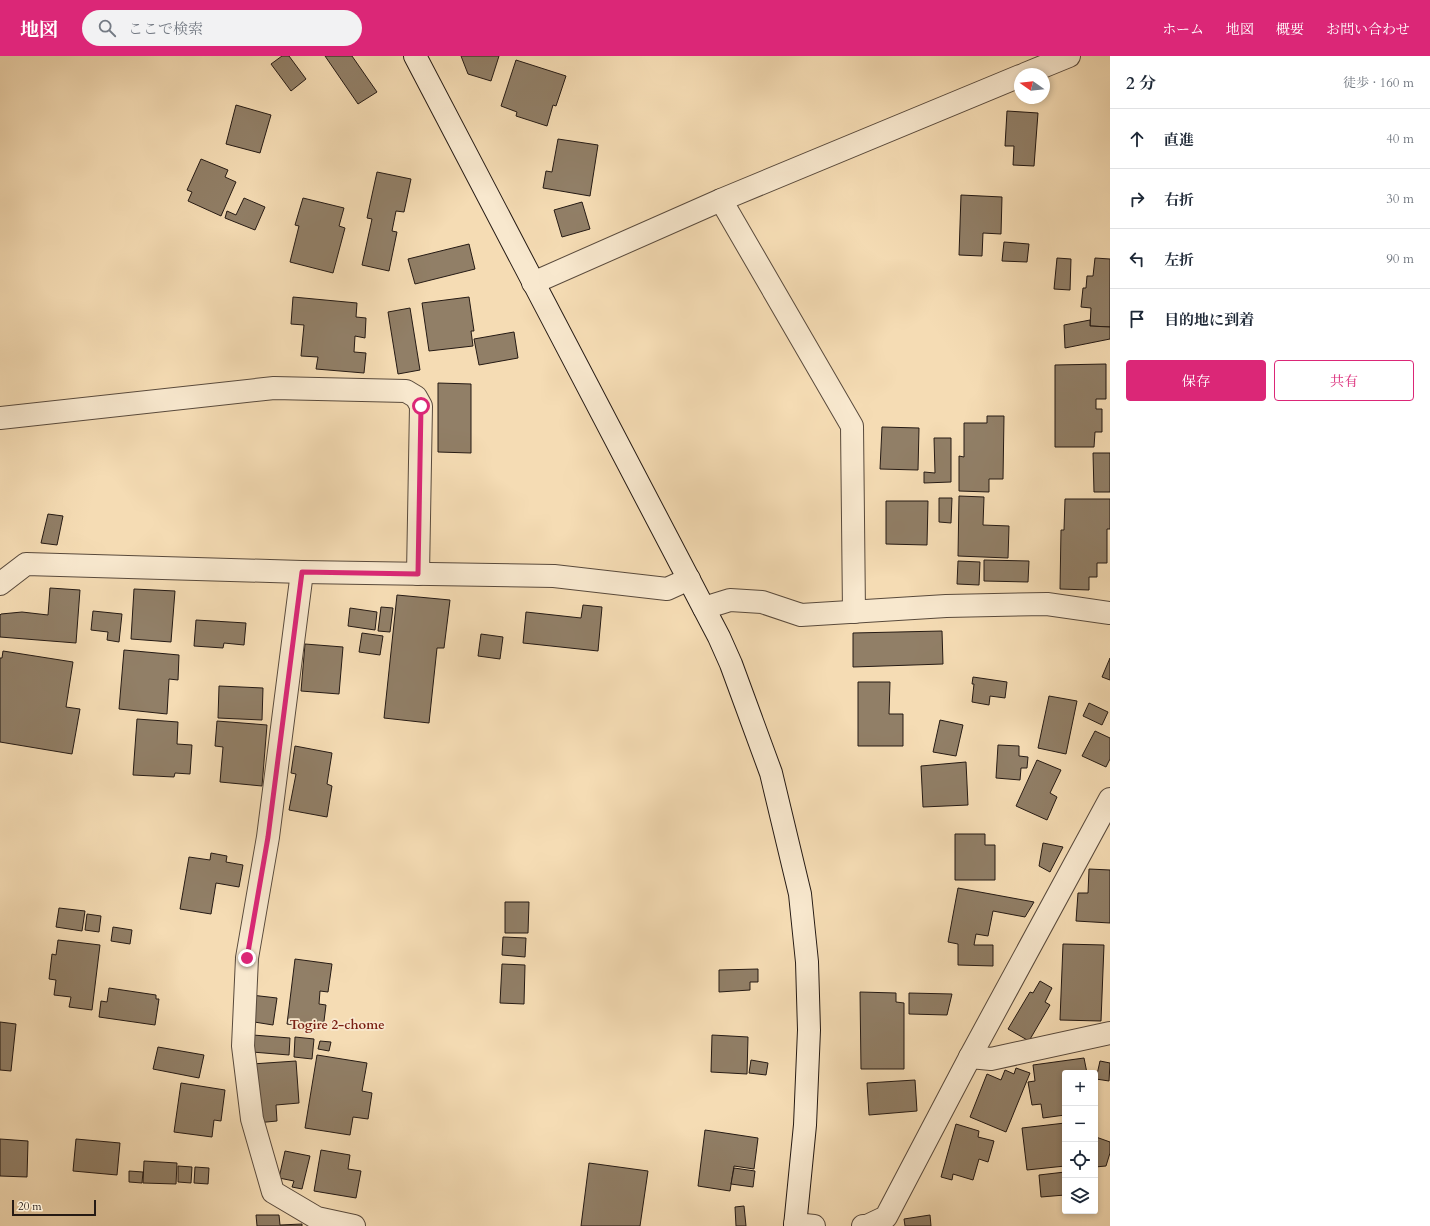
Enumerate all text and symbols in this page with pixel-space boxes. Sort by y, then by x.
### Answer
search box [82,10,362,46]
text: 地図 [20,17,58,43]
icon: search [96,17,118,39]
text: ここで検索 [128,19,203,39]
text: ホーム [1162,20,1204,39]
text: 地図 [1226,20,1254,39]
text: 概要 [1276,20,1304,39]
text: お問い合わせ [1326,20,1410,39]
north arrow [1014,68,1050,104]
text: 2 分 [1126,72,1156,95]
text: 徒歩 · 160 m [1343,74,1414,92]
icon: ahead [1126,128,1148,150]
text: 直進 [1164,130,1194,150]
text: 40 m [1386,130,1414,148]
icon: right [1126,188,1148,210]
text: 右折 [1164,190,1194,210]
text: 30 m [1386,190,1414,208]
icon: left [1126,248,1148,270]
text: 左折 [1164,250,1194,270]
text: 90 m [1386,250,1414,268]
icon: arrive [1126,308,1148,330]
text: 目的地に到着 [1164,310,1254,330]
button: 保存 [1126,360,1266,401]
button: 共有 [1274,360,1414,401]
route start [412,397,430,415]
route end [238,949,256,967]
district label: Togire 2-chome [289,1016,385,1034]
map controls [1062,1070,1098,1214]
button: + [1062,1070,1098,1106]
button: − [1062,1106,1098,1142]
button: locate [1062,1142,1098,1178]
button: layers [1062,1178,1098,1214]
scale bar [12,1198,96,1217]
text: 20 m [18,1199,42,1214]

